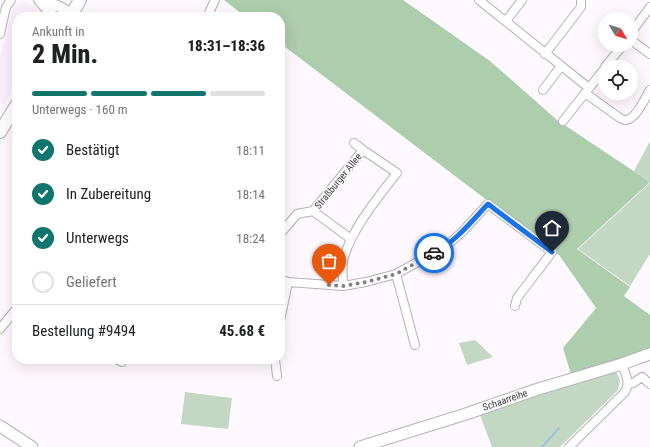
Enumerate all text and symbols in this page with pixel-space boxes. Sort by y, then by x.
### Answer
north arrow [598,12,638,52]
map controls [598,12,638,100]
text: Ankunft in [32,24,84,39]
text: 18:31–18:36 [187,37,265,55]
text: 2 Min. [32,39,98,69]
button: locate [598,60,638,100]
text: Unterwegs · 160 m [32,102,128,117]
icon: check [32,139,54,161]
text: Bestätigt [66,141,119,159]
text: 18:11 [236,143,265,158]
street label: Straßburger Allee [312,151,364,211]
icon: check [32,183,54,205]
text: In Zubereitung [66,185,151,203]
text: 18:14 [236,187,265,202]
pin [535,211,569,252]
icon: home [541,217,563,239]
icon: check [32,227,54,249]
text: Unterwegs [66,229,129,247]
text: 18:24 [236,231,265,246]
courier [414,233,454,273]
icon: car [423,242,445,264]
pin [312,244,346,285]
icon: bag [318,250,340,272]
text: Geliefert [66,273,117,291]
text: Bestellung #9494 [32,322,136,340]
text: 45.68 € [219,322,265,340]
street label: Schaarreihe [481,387,529,413]

